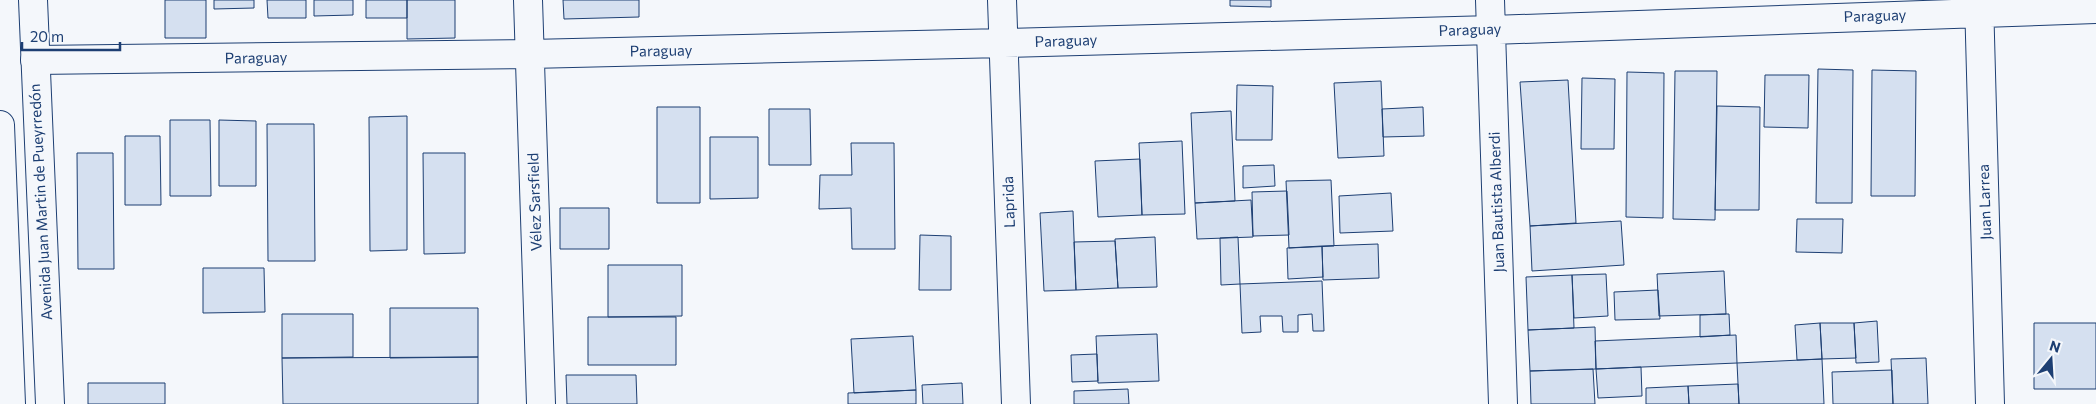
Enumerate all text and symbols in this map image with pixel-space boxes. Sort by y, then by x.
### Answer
street label: Paraguay [1843,5,1907,25]
street label: Paraguay [1438,19,1502,39]
scale bar [22,20,120,52]
text: 20 m [30,27,64,45]
street label: Paraguay [1034,30,1098,50]
street label: Paraguay [629,40,693,60]
street label: Paraguay [224,47,288,67]
street label: Avenida Juan Martin de Pueyrredón [25,83,55,321]
street label: Juan Bautista Alberdi [1485,131,1507,273]
street label: Vélez Sarsfield [523,152,545,252]
street label: Juan Larrea [1974,164,1994,240]
street label: Laprida [998,176,1018,228]
north arrow [2026,334,2076,384]
text: N [2048,336,2063,356]

